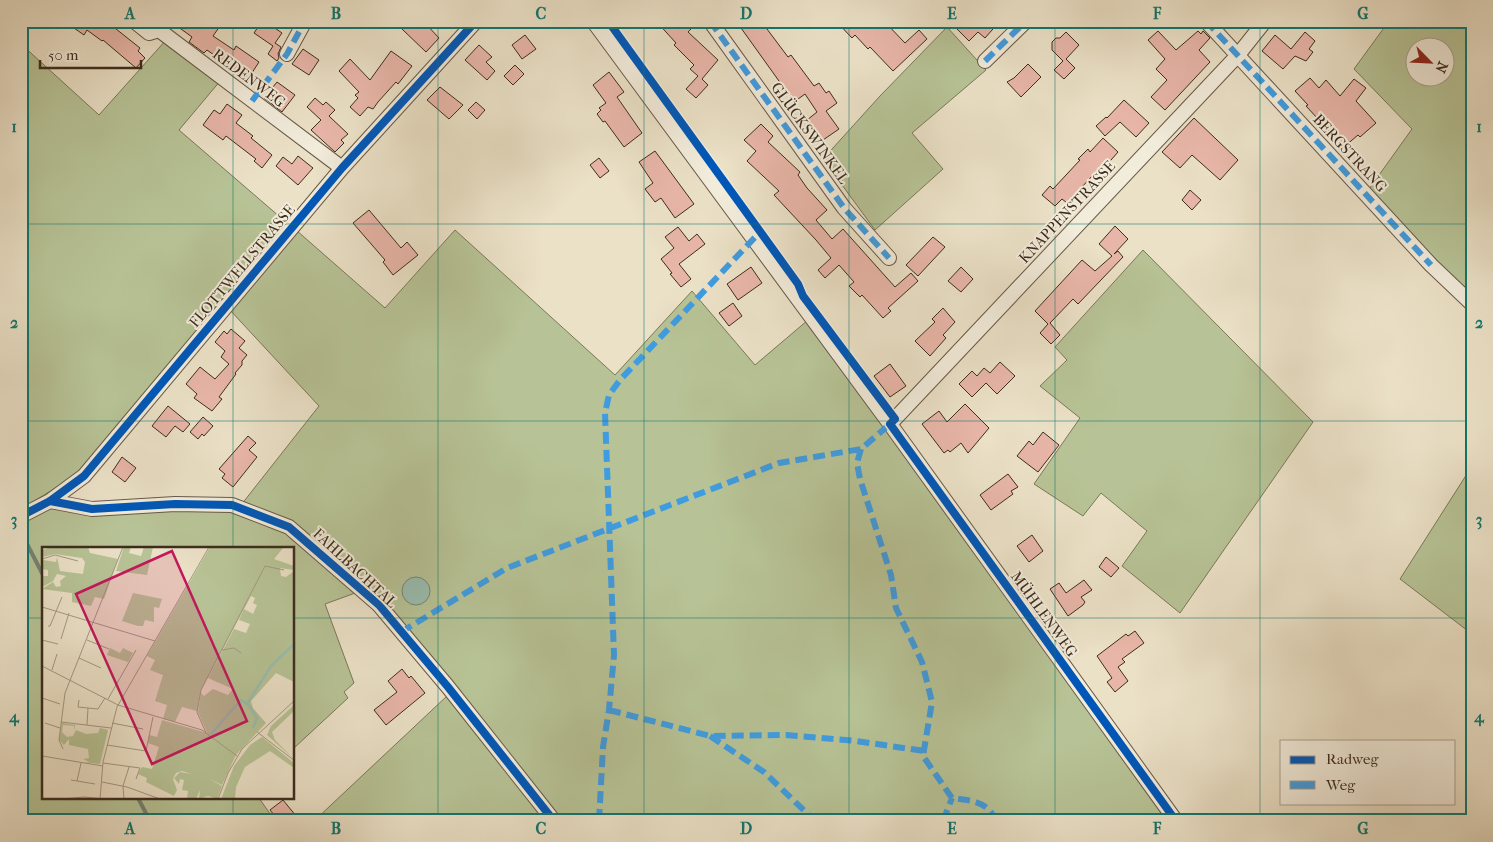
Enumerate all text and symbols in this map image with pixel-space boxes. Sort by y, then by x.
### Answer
text: A [124,4,136,23]
text: B [331,4,341,23]
text: C [536,4,547,23]
text: D [740,4,752,23]
text: E [947,4,957,23]
text: F [1152,4,1162,23]
text: G [1357,4,1369,23]
scale bar [40,38,141,70]
north arrow [1406,38,1456,88]
street label: REDENWEG [209,45,289,111]
text: 50 m [48,46,79,64]
text: N [1431,59,1451,76]
street label: GLÜCKSWINKEL [767,79,853,187]
street label: BERGSTRANG [1309,110,1391,196]
text: 1 [11,117,17,136]
text: 1 [1476,117,1482,136]
street label: KNAPPENSTRASSE [1015,157,1119,267]
street label: FLOTTWELLSTRASSE [185,201,299,331]
text: 2 [10,313,18,332]
text: 2 [1475,313,1483,332]
text: 3 [11,510,17,530]
text: 3 [1476,510,1482,530]
street label: FAHLBACHTAL [309,525,401,611]
inset map [42,547,295,800]
street label: MÜHLENWEG [1007,568,1081,661]
text: 4 [8,707,20,727]
text: 4 [1473,707,1485,727]
legend [1280,740,1456,804]
text: Radweg [1326,750,1379,768]
text: Weg [1325,776,1356,794]
text: A [124,819,136,838]
text: B [331,819,341,838]
text: C [536,819,547,838]
text: D [740,819,752,838]
text: E [947,819,957,838]
text: F [1152,819,1162,838]
text: G [1357,819,1369,838]

